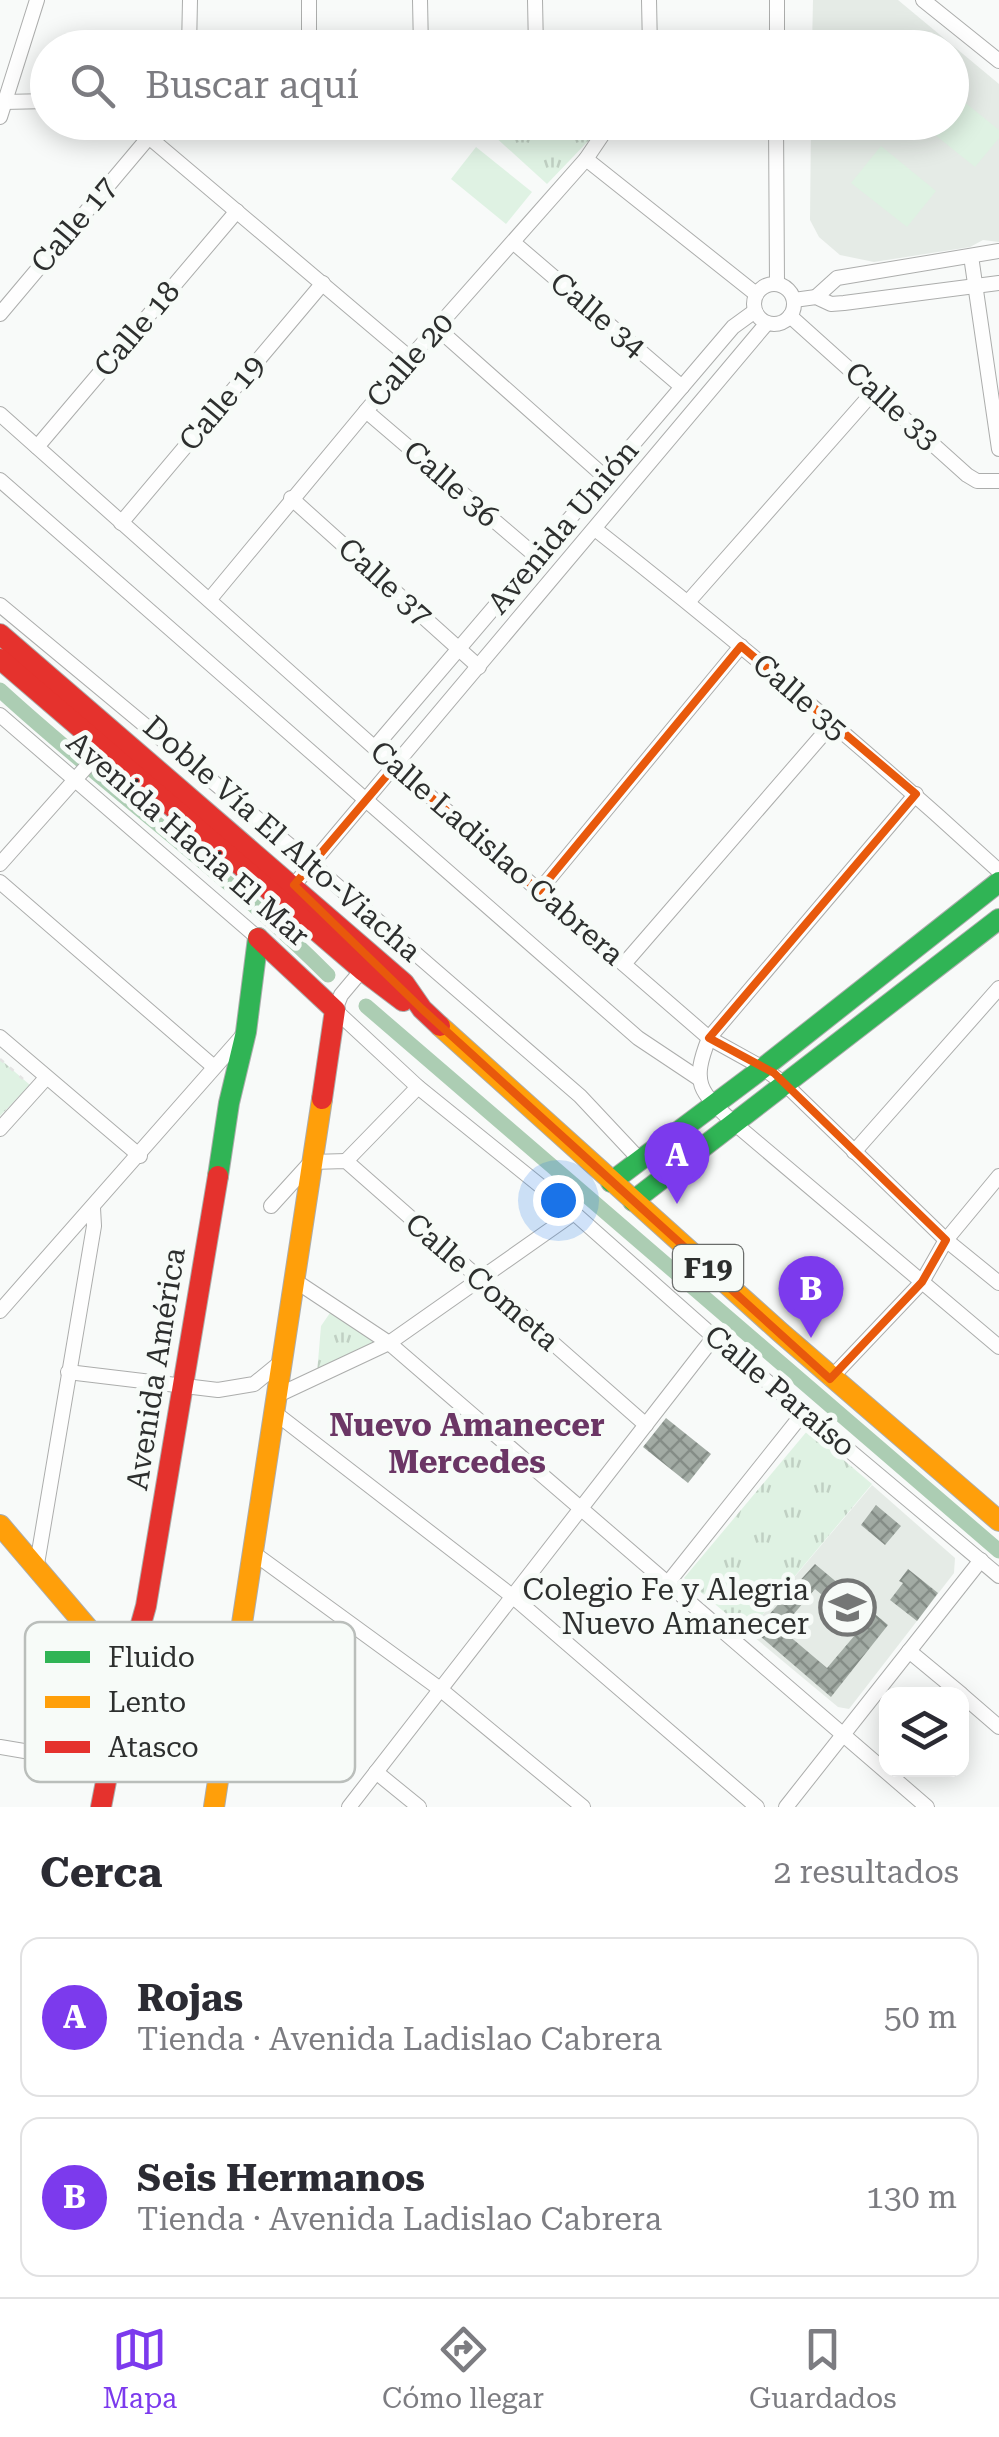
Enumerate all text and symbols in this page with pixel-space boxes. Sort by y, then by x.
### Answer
search box [30,30,969,140]
icon: search [65,58,120,113]
text: Buscar aquí [145,63,359,107]
street label: Calle 17 [24,170,124,280]
street label: Calle 34 [543,265,653,365]
street label: Calle 18 [87,274,187,384]
street label: Calle 20 [359,305,460,414]
street label: Calle 19 [172,348,272,458]
street label: Calle 33 [838,354,946,457]
street label: Calle 36 [397,433,506,534]
street label: Avenida Unión [480,433,645,620]
street label: Calle 37 [331,530,439,633]
street label: Calle 35 [746,646,855,747]
street label: Doble Vía El Alto-Viacha [137,709,428,969]
street label: Avenida Hacia El Mar [60,724,316,953]
street label: Calle Ladislao Cabrera [364,733,631,972]
pin: A [644,1122,710,1204]
your location [533,1175,584,1226]
street label: Calle Cometa [399,1206,566,1358]
street label: Avenida América [119,1245,192,1493]
road number: F19 [673,1245,743,1291]
pin: B [778,1256,844,1338]
street label: Calle Paraíso [698,1318,863,1464]
district label: Nuevo Amanecer Mercedes [329,1406,605,1481]
place label: Colegio Fe y Alegria Nuevo Amanecer [522,1572,809,1641]
school or university icon: Colegio Fe y Alegria Nuevo Amanecer [818,1577,878,1637]
legend [25,1622,355,1782]
text: Fluido [108,1641,195,1674]
text: Lento [108,1686,186,1719]
map controls [879,1687,969,1777]
button: layers [879,1687,969,1777]
text: Atasco [108,1731,199,1764]
text: Cerca [40,1848,162,1897]
text: 2 resultados [774,1853,959,1891]
text: Rojas [137,1976,243,2020]
text: A [63,1998,86,2036]
text: 50 m [884,1998,957,2036]
text: Tienda · Avenida Ladislao Cabrera [137,2020,662,2058]
text: Seis Hermanos [137,2156,425,2200]
text: B [63,2178,86,2216]
text: 130 m [866,2178,957,2216]
text: Tienda · Avenida Ladislao Cabrera [137,2200,662,2238]
tab: Mapa [102,2322,177,2415]
tab: Cómo llegar [382,2322,544,2415]
tab: Guardados [749,2322,897,2415]

